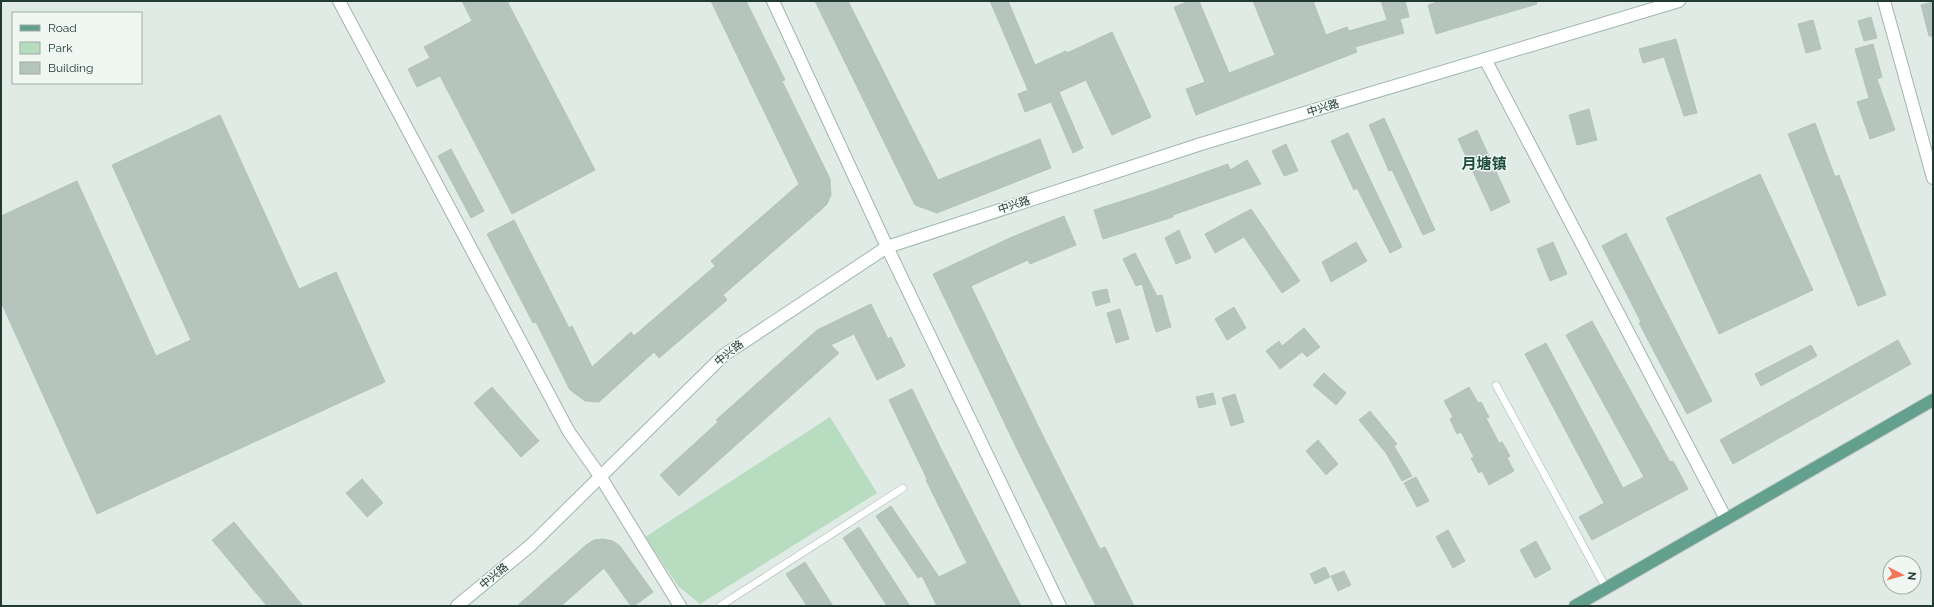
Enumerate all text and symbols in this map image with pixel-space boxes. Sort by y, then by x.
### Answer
legend [12,12,142,84]
text: Road [48,21,77,35]
text: Park [48,41,73,55]
text: Building [48,61,94,75]
street label: 中兴路 [1305,97,1341,119]
district label: 月塘镇 [1461,155,1507,173]
street label: 中兴路 [996,194,1032,216]
street label: 中兴路 [712,338,746,368]
north arrow [1882,555,1922,595]
street label: 中兴路 [477,560,511,592]
text: N [1905,571,1918,581]

